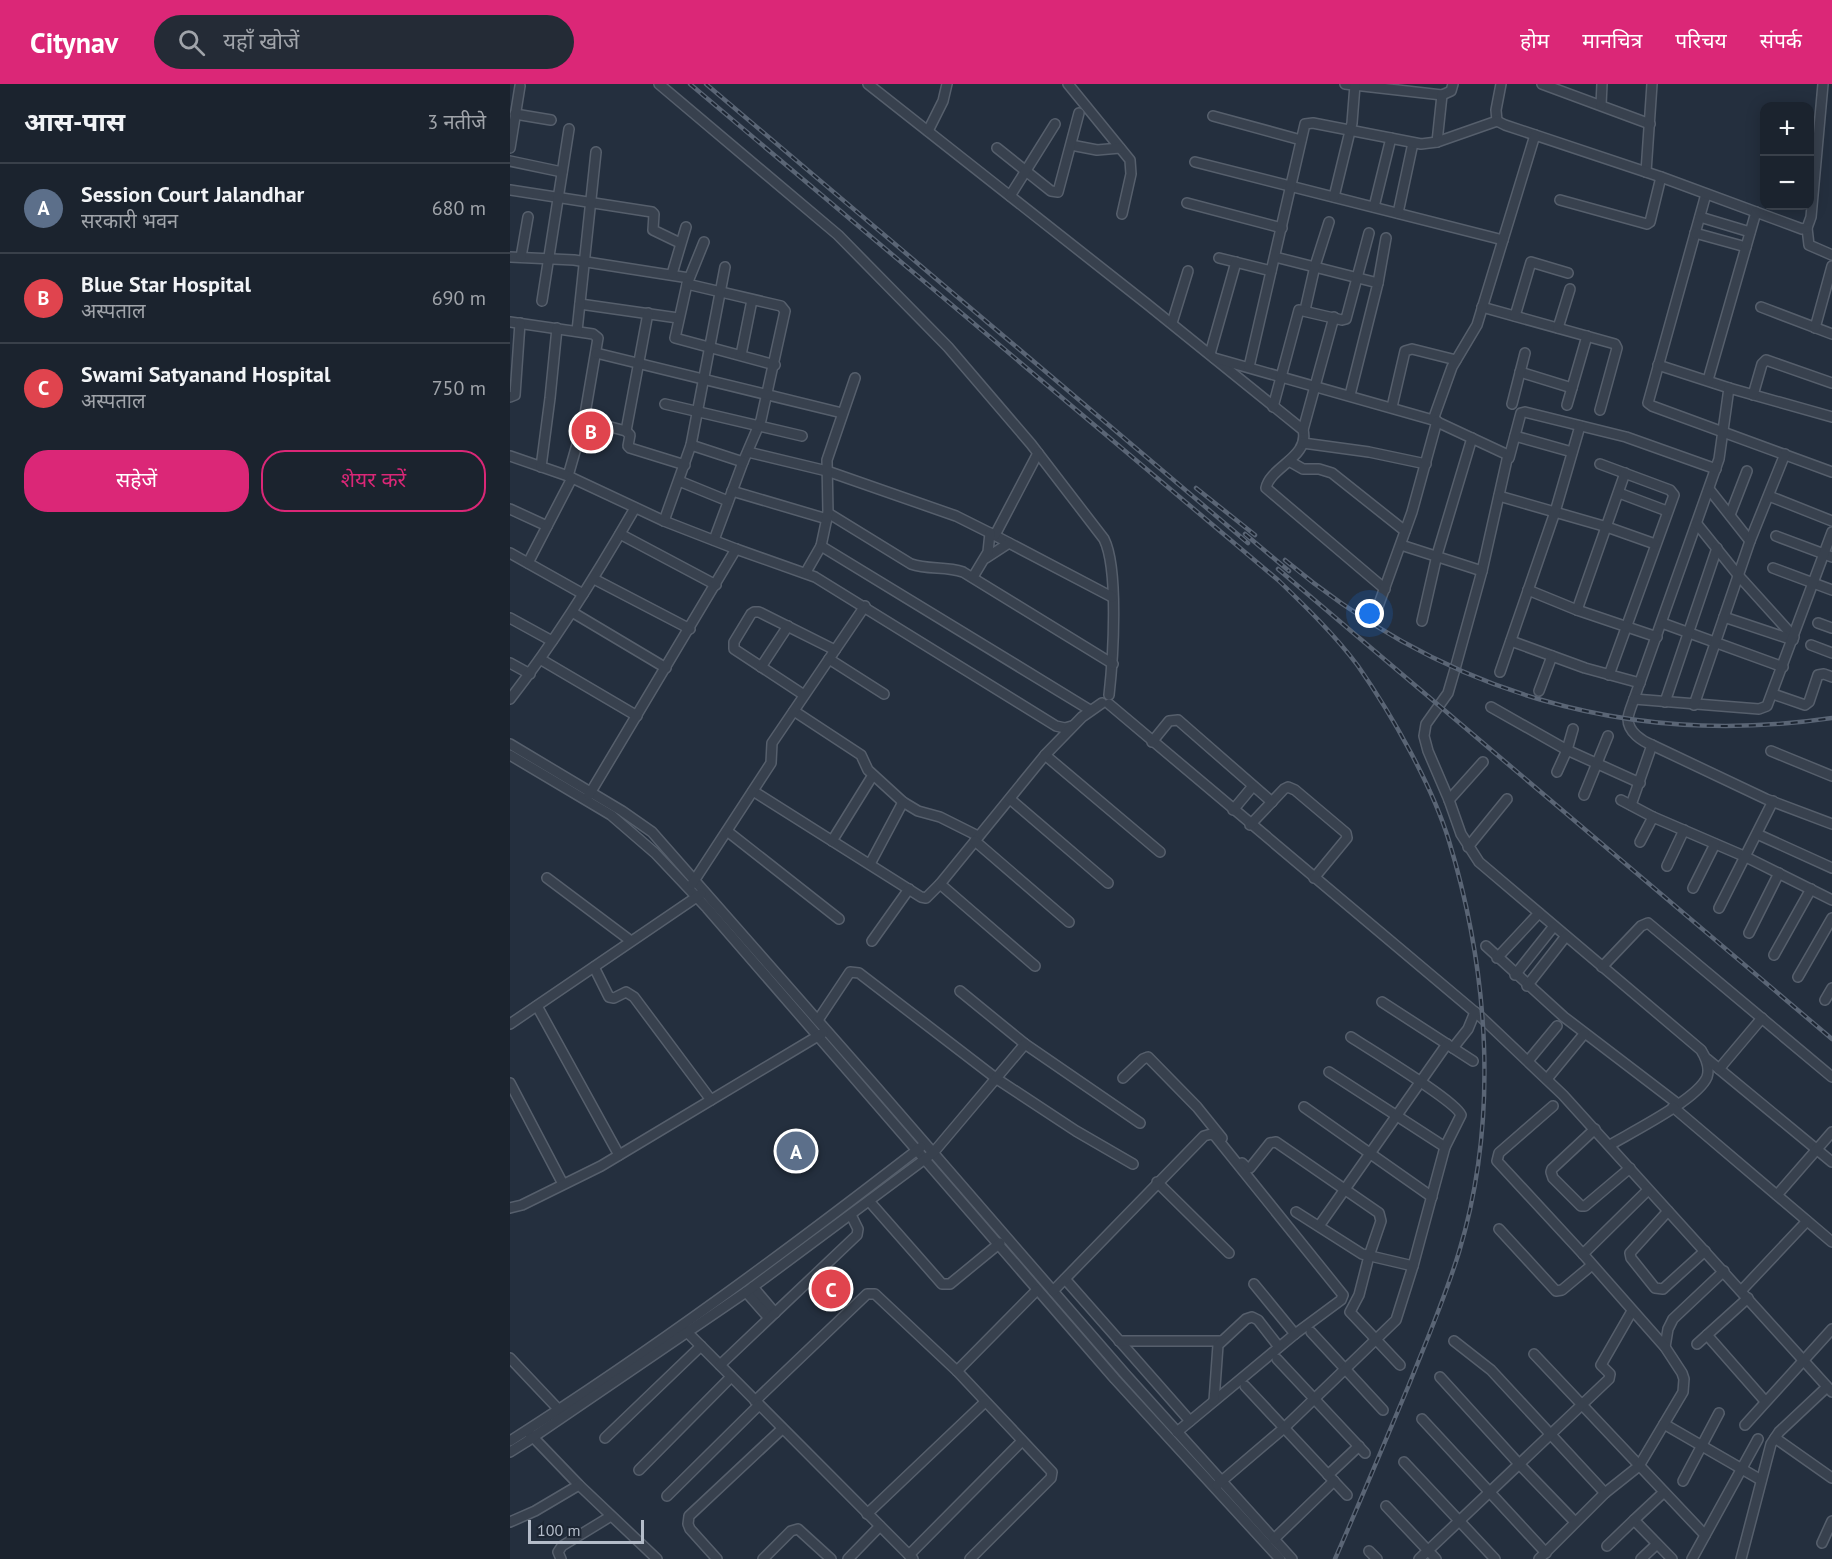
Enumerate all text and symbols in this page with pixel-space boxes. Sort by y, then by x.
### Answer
search box [154,15,574,69]
text: Citynav [30,24,118,61]
icon: search [175,26,208,59]
text: यहाँ खोजें [223,27,299,55]
text: होम [1520,27,1549,54]
text: मानचित्र [1582,27,1642,54]
text: परिचय [1675,27,1727,54]
text: संपर्क [1760,27,1802,54]
map controls [1760,102,1814,210]
button: + [1760,102,1814,156]
text: आस-पास [24,105,125,138]
text: 3 नतीजे [427,109,486,135]
button: − [1760,156,1814,210]
text: Session Court Jalandhar [81,180,304,208]
text: A [37,195,50,221]
text: 680 m [432,195,486,221]
text: सरकारी भवन [81,208,178,234]
text: Blue Star Hospital [81,270,251,298]
text: B [38,285,49,311]
text: 690 m [432,285,486,311]
text: अस्पताल [81,298,146,324]
text: Swami Satyanand Hospital [81,360,330,388]
text: C [38,375,49,401]
text: 750 m [432,375,486,401]
text: अस्पताल [81,388,146,414]
pin: B [572,408,610,454]
button: सहेजें [24,450,249,512]
button: शेयर करें [261,450,486,512]
your location [1355,599,1384,628]
pin: A [776,1128,816,1174]
pin: C [812,1266,850,1312]
scale bar [528,1517,644,1544]
text: 100 m [537,1520,580,1540]

